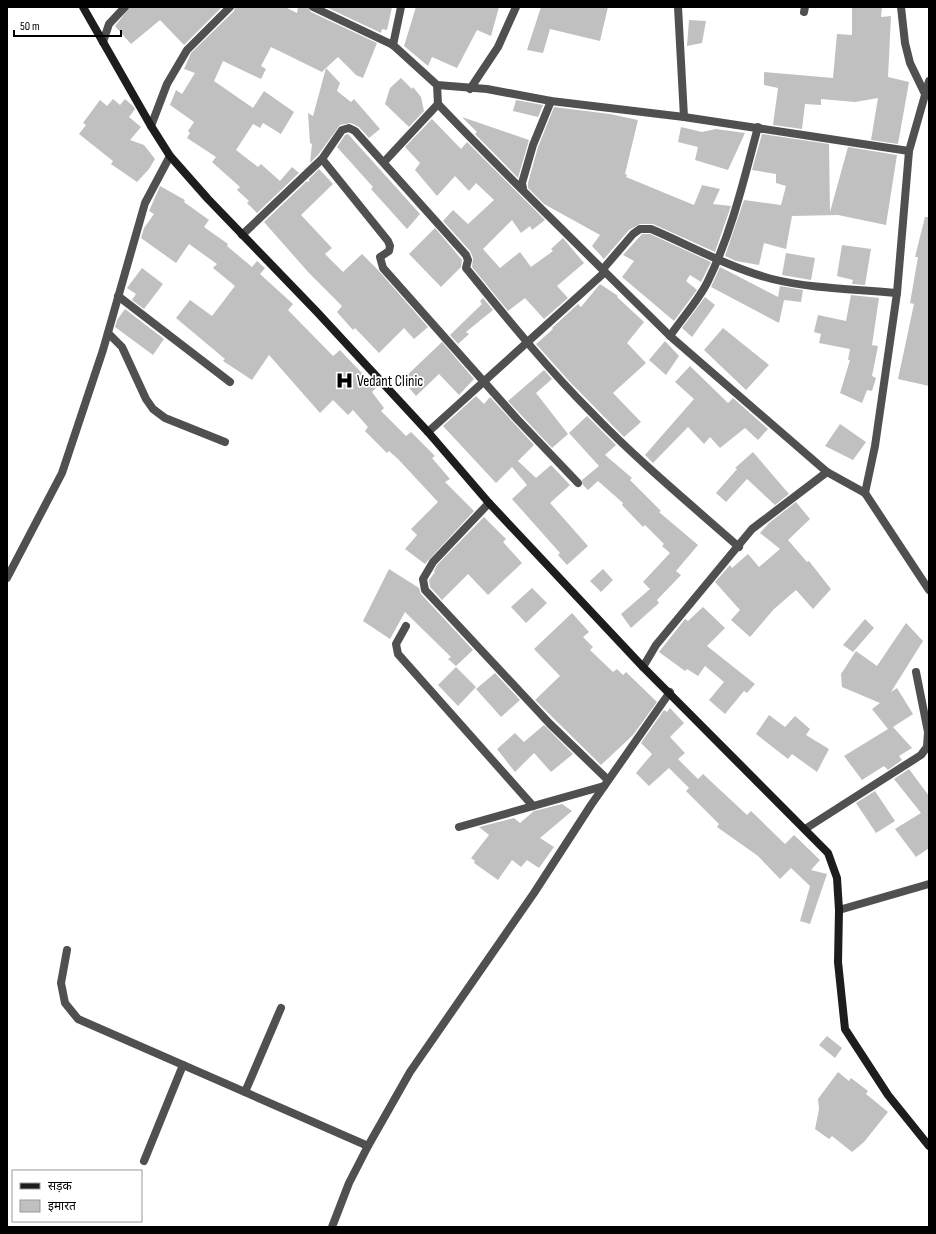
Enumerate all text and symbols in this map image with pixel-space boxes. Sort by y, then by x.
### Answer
scale bar [14,12,121,38]
text: 50 m [20,19,40,34]
hospital icon: Vedant Clinic [334,371,354,391]
place label: Vedant Clinic [357,372,423,391]
legend [12,1170,142,1222]
text: सड़क [48,1179,73,1194]
text: इमारत [48,1199,77,1214]

